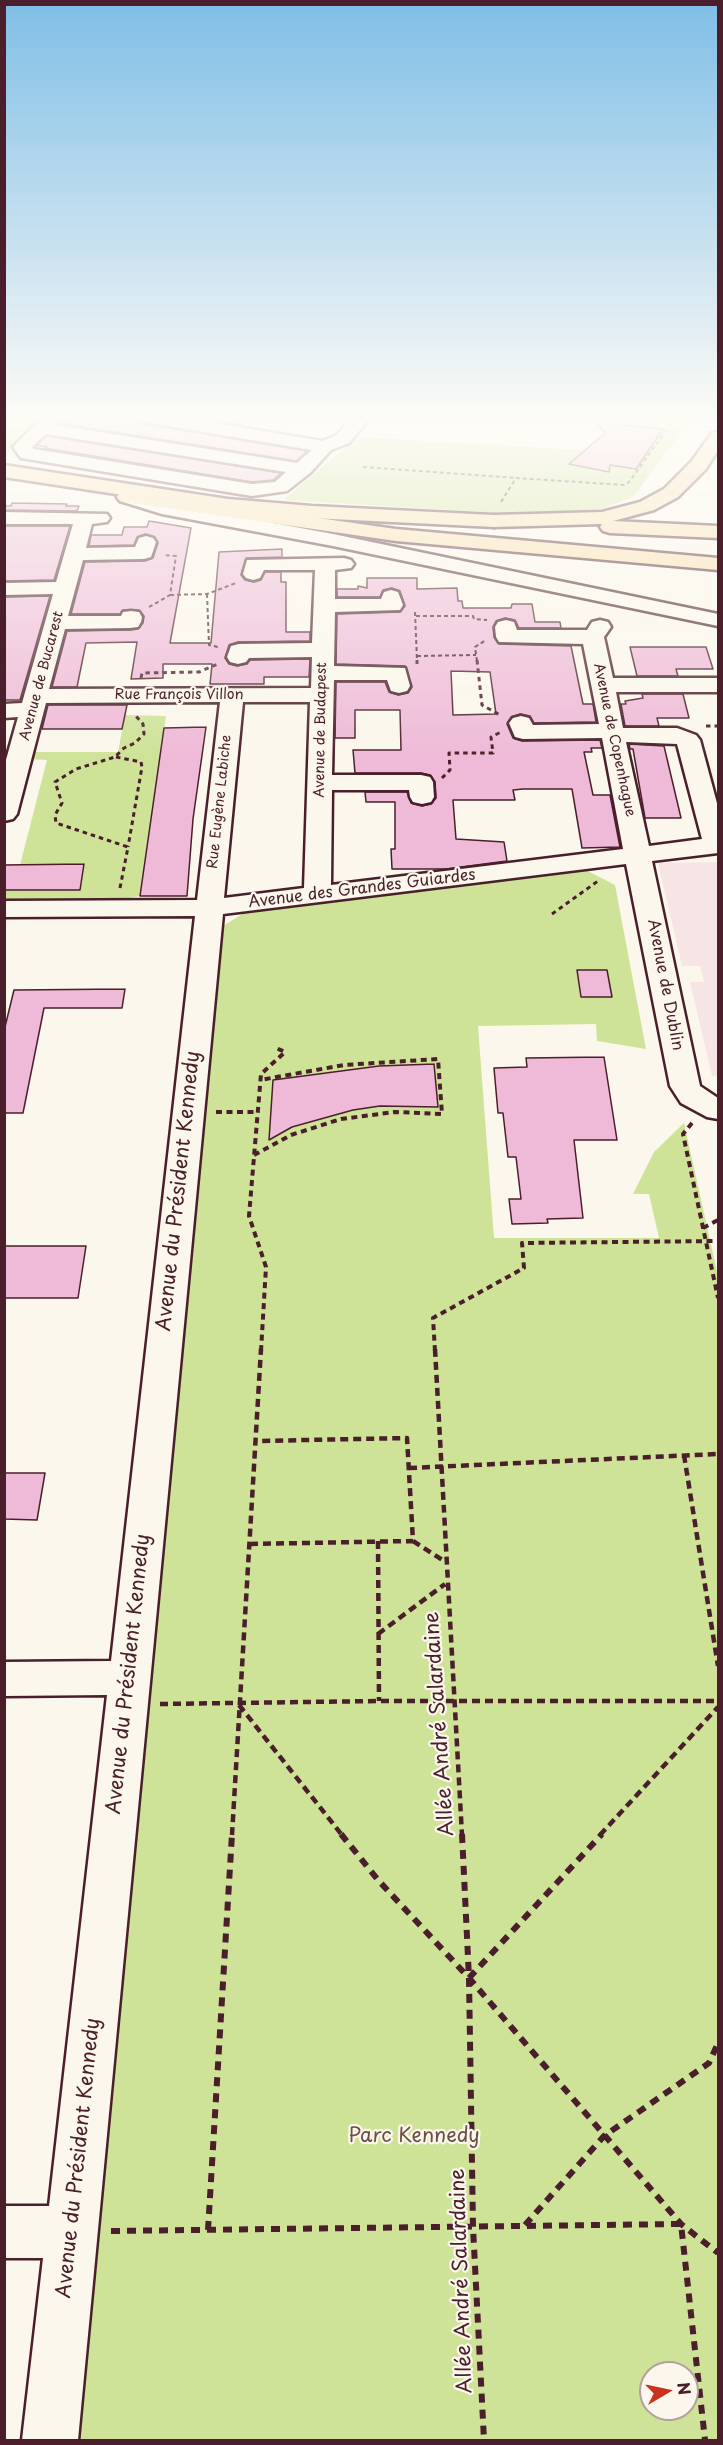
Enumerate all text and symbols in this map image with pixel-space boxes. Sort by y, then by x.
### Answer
street label: Avenue de Bucarest [17,610,67,742]
street label: Avenue de Budapest [311,662,331,798]
street label: Avenue de Copenhague [590,662,638,818]
street label: Rue François Villon [115,687,243,703]
street label: Rue Eugène Labiche [205,734,235,870]
street label: Avenue des Grandes Guiardes [247,866,477,912]
street label: Avenue de Dublin [643,918,687,1052]
street label: Avenue du Président Kennedy [152,1050,206,1332]
street label: Avenue du Président Kennedy [102,1533,156,1815]
street label: Allée André Salardaine [420,1611,460,1837]
street label: Avenue du Président Kennedy [52,2017,106,2299]
park label: Parc Kennedy [348,2124,480,2148]
street label: Allée André Salardaine [446,2168,478,2394]
north arrow [639,2361,699,2421]
text: N [672,2380,698,2397]

